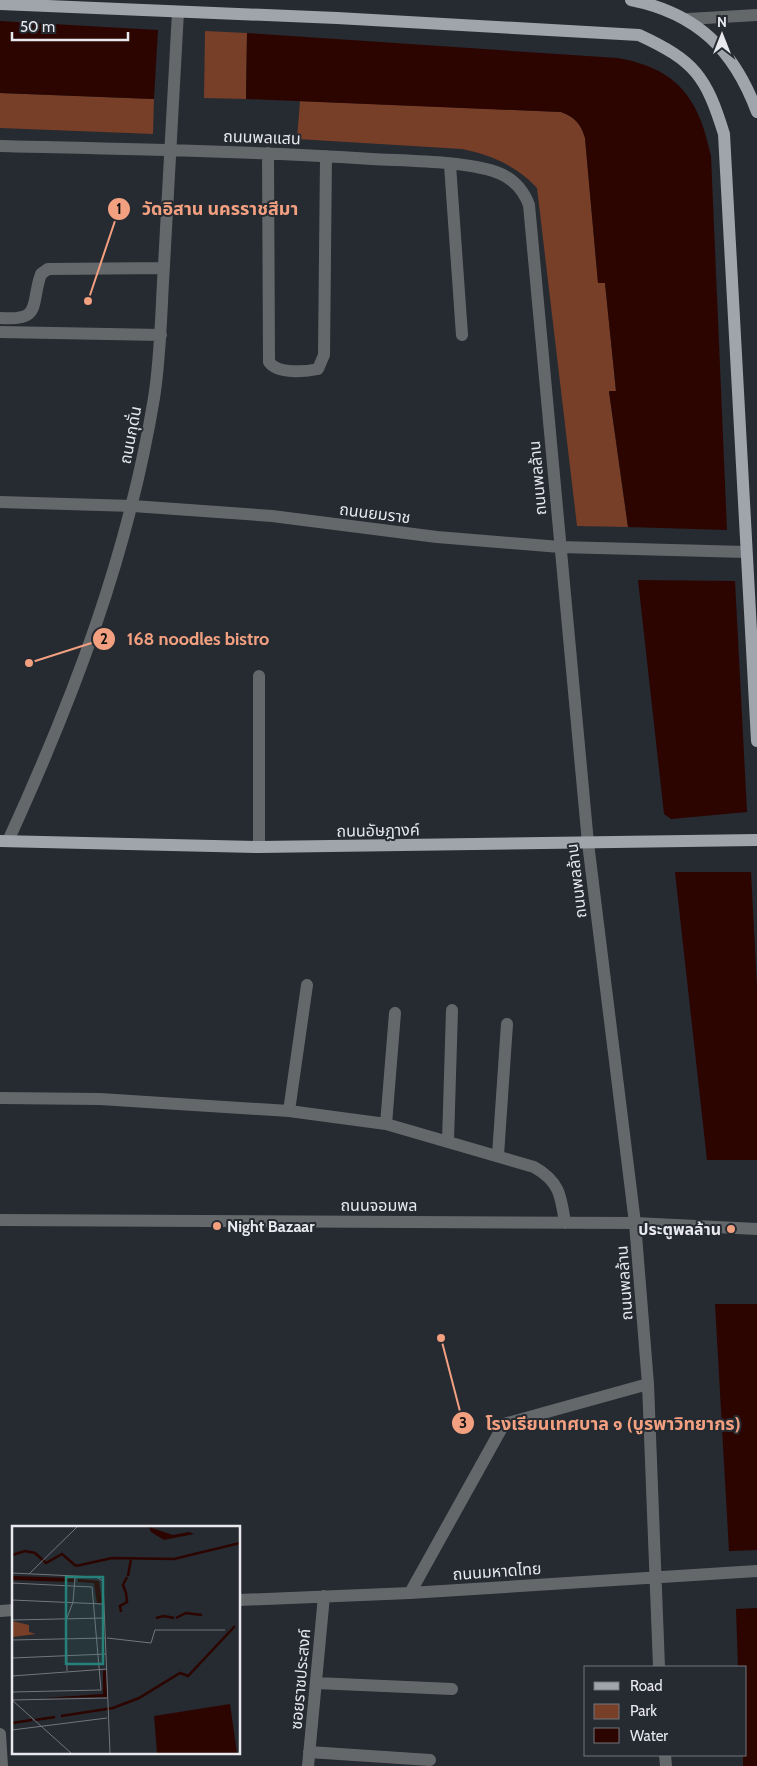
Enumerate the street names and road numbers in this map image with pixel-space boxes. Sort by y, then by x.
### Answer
street label: ถนนพลแสน [223,127,301,148]
street label: ถนนกุดั่น [115,404,145,466]
street label: ถนนพลล้าน [525,440,550,516]
street label: ถนนยมราช [338,500,412,527]
street label: ถนนอัษฎางค์ [336,820,420,841]
street label: ถนนพลล้าน [562,843,590,919]
street label: ถนนจอมพล [340,1196,418,1215]
street label: ถนนพลล้าน [612,1245,637,1321]
street label: ถนนมหาดไทย [452,1559,542,1584]
street label: ซอยราชประสงค์ [287,1628,314,1730]

